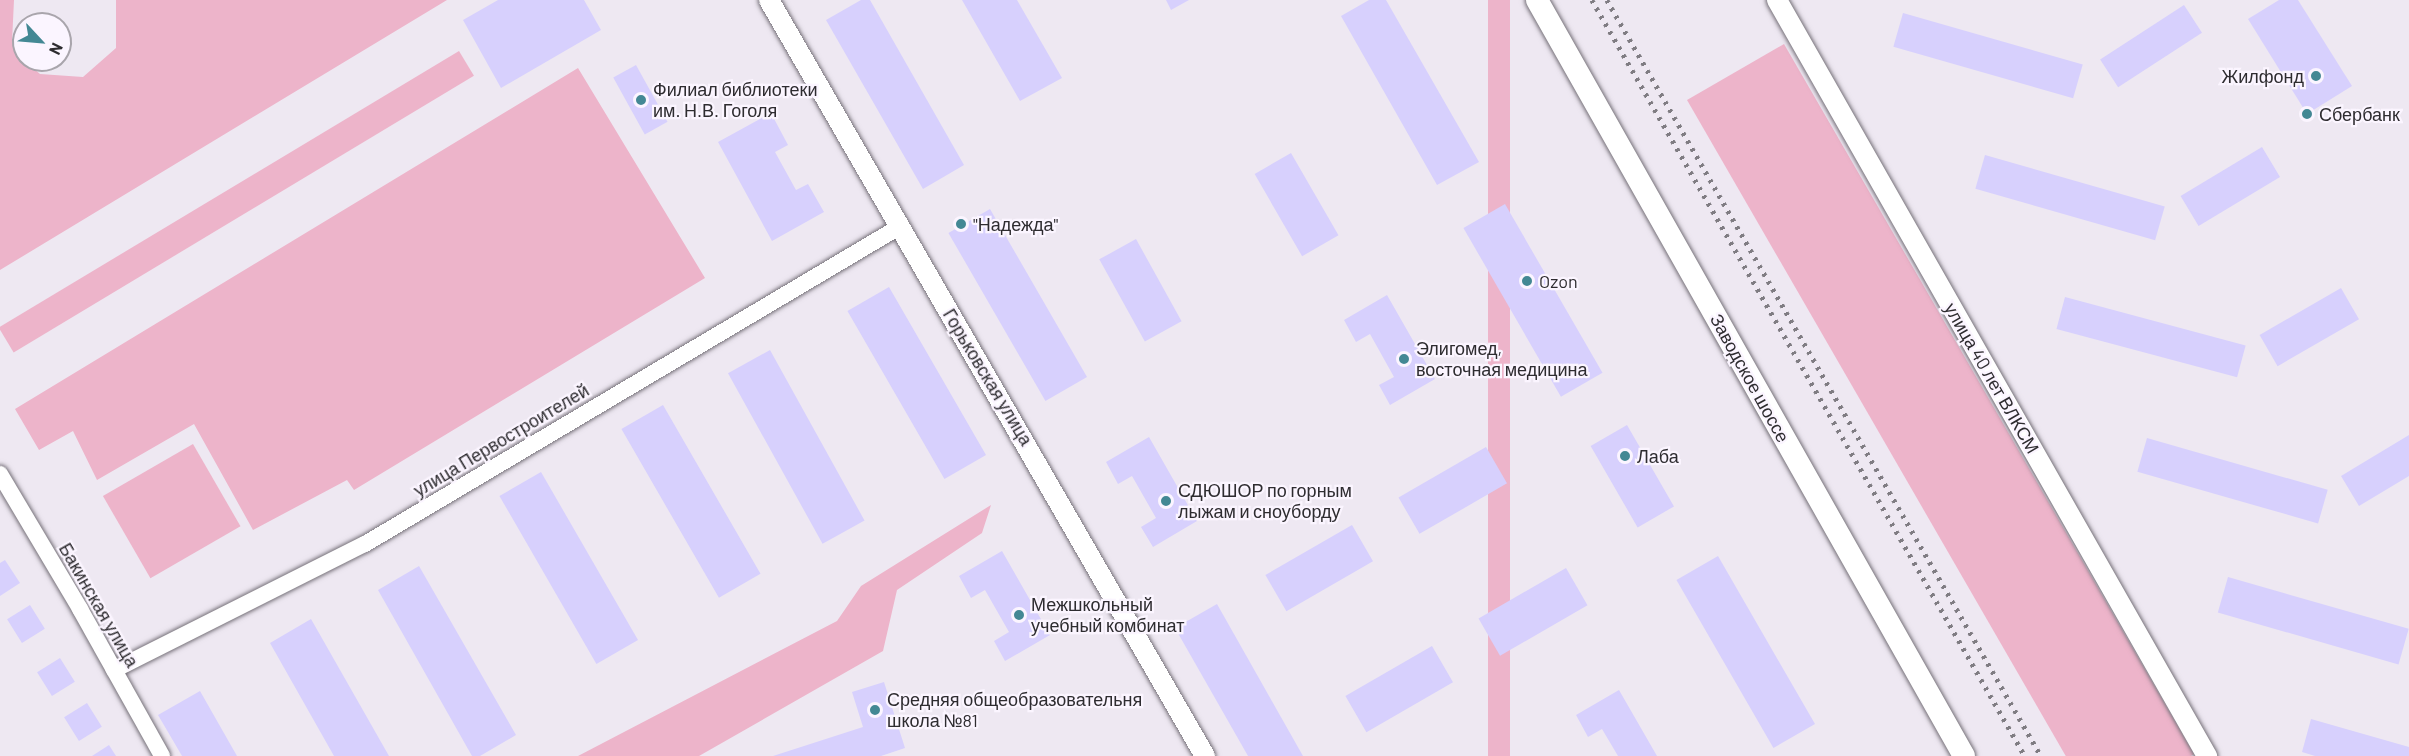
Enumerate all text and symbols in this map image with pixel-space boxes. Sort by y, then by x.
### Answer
north arrow [12,12,72,72]
text: N [46,40,68,58]
place label: Жилфонд [2222,65,2304,87]
marker: Жилфонд [2309,69,2323,83]
place label: Филиал библиотеки им. Н.В. Гоголя [653,79,817,122]
marker: Филиал библиотеки им. Н.В. Гоголя [634,93,648,107]
place label: Сбербанк [2319,103,2400,125]
marker: Сбербанк [2300,107,2314,121]
place label: "Надежда" [973,213,1058,235]
marker: "Надежда" [954,217,968,231]
place label: Ozon [1539,270,1578,292]
marker: Ozon [1520,274,1534,288]
street label: улица 40 лет ВЛКСМ [1940,299,2044,457]
street label: Горьковская улица [939,305,1037,449]
street label: Заводское шоссе [1706,310,1794,446]
place label: Элигомед, восточная медицина [1416,338,1588,380]
marker: Элигомед, восточная медицина [1397,352,1411,366]
street label: улица Первостроителей [409,379,593,501]
place label: Лаба [1637,445,1679,467]
marker: Лаба [1618,449,1632,463]
place label: СДЮШОР по горным лыжам и сноуборду [1178,480,1352,522]
marker: СДЮШОР по горным лыжам и сноуборду [1159,494,1173,508]
street label: Бакинская улица [55,539,143,671]
place label: Межшкольный учебный комбинат [1031,594,1184,636]
marker: Межшкольный учебный комбинат [1012,608,1026,622]
place label: Средняя общеобразовательня школа №81 [887,689,1142,732]
marker: Средняя общеобразовательня школа №81 [868,703,882,717]

